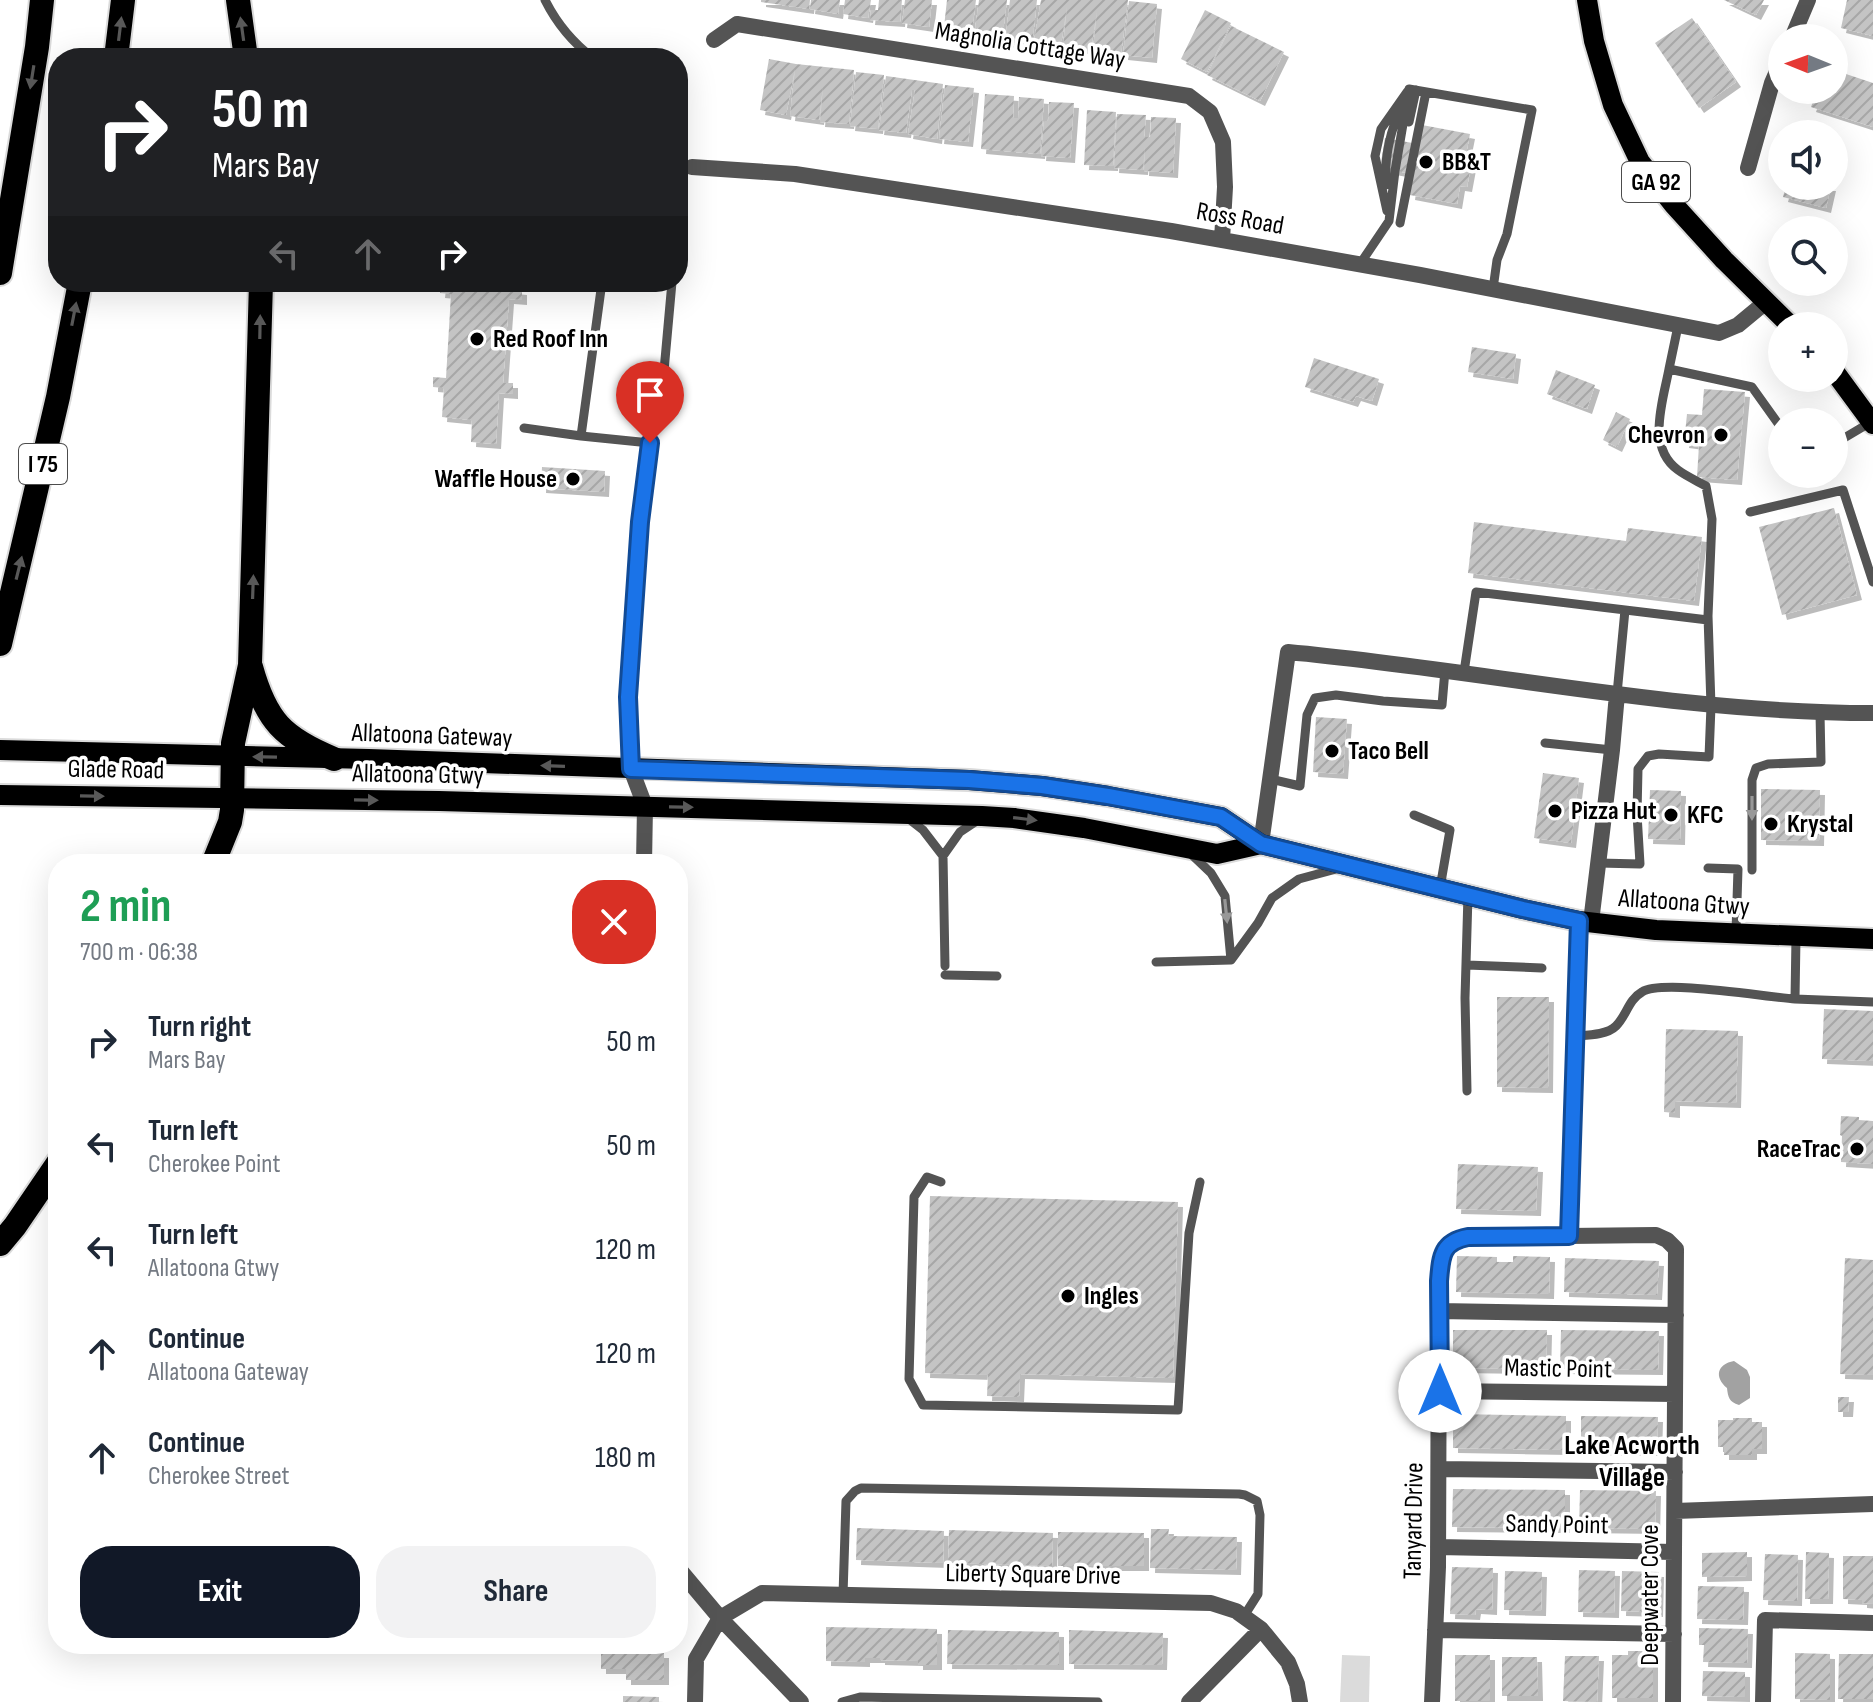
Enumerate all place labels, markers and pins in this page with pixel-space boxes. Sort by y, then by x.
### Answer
place label: BB&T [1442,147,1491,178]
marker: BB&T [1417,153,1435,171]
place label: Red Roof Inn [493,324,608,355]
marker: Red Roof Inn [468,330,486,348]
pin [616,361,684,443]
place label: Chevron [1628,420,1705,451]
marker: Chevron [1712,426,1730,444]
place label: Waffle House [434,464,557,495]
marker: Waffle House [564,470,582,488]
place label: Taco Bell [1348,736,1429,767]
marker: Taco Bell [1323,742,1341,760]
place label: Pizza Hut [1571,796,1657,827]
place label: KFC [1687,800,1724,831]
marker: Pizza Hut [1546,802,1564,820]
marker: KFC [1662,806,1680,824]
place label: Krystal [1787,809,1853,840]
marker: Krystal [1762,815,1780,833]
place label: RaceTrac [1757,1134,1841,1165]
marker: RaceTrac [1848,1140,1866,1158]
place label: Ingles [1084,1281,1139,1312]
marker: Ingles [1059,1287,1077,1305]

